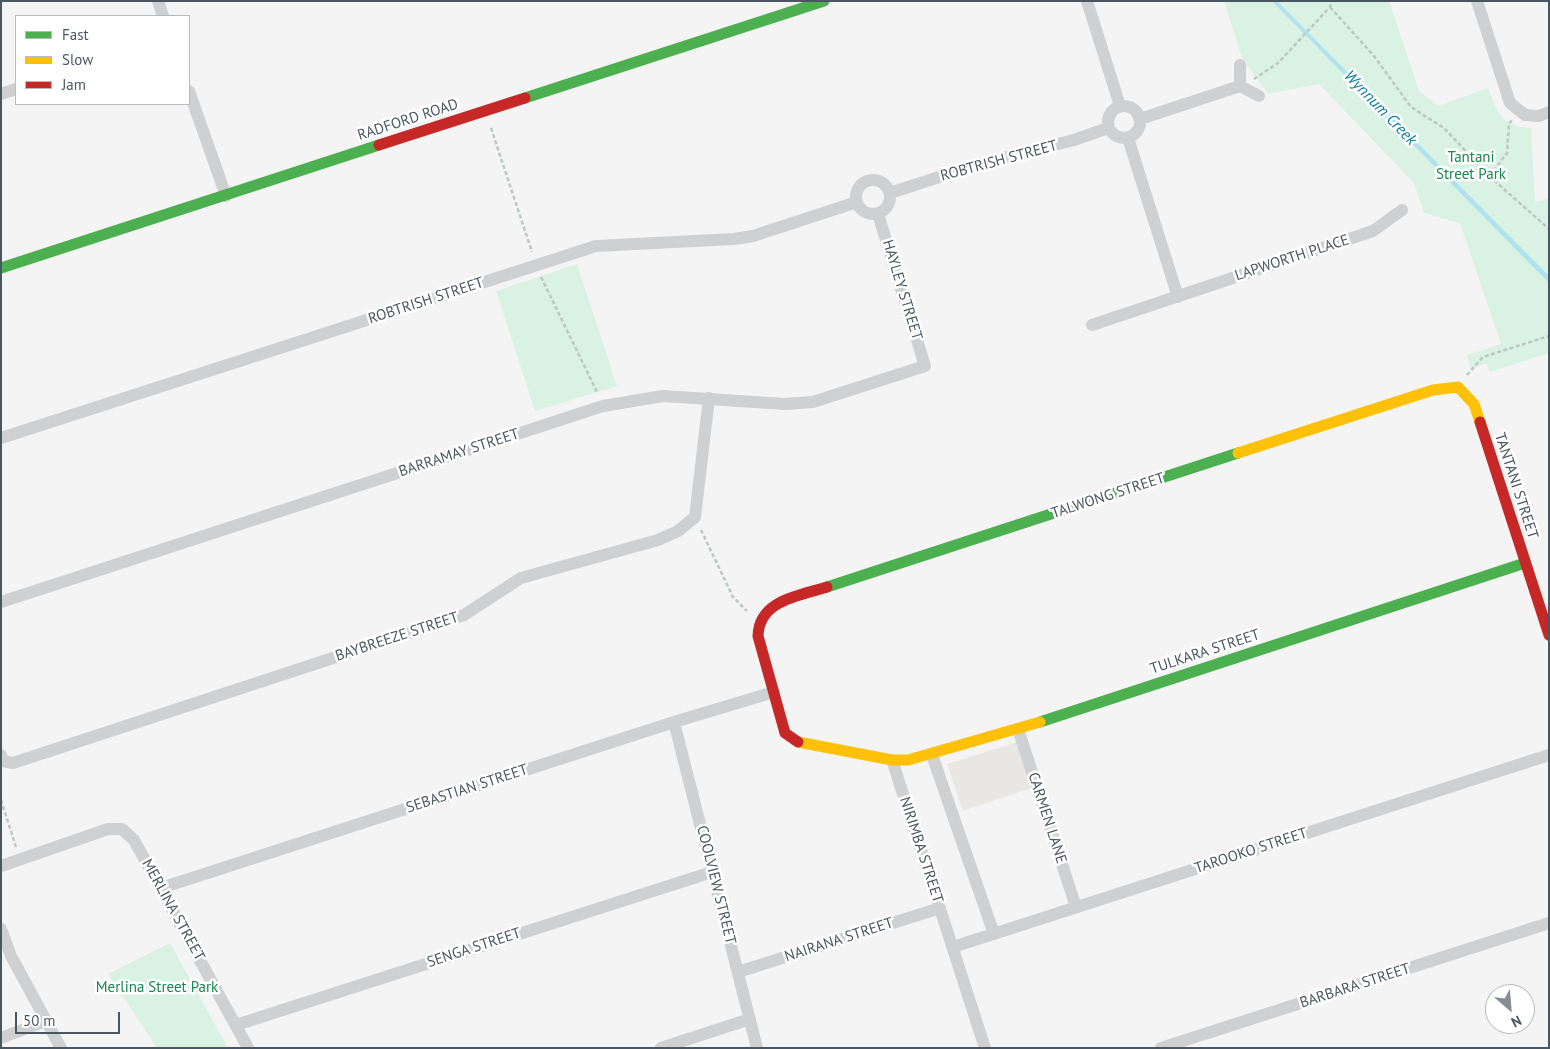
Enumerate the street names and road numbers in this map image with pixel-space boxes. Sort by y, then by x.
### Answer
street label: RADFORD ROAD [355,95,461,145]
street label: ROBTRISH STREET [939,137,1059,185]
street label: LAPWORTH PLACE [1233,231,1351,285]
street label: HAYLEY STREET [878,238,926,342]
street label: ROBTRISH STREET [366,274,486,328]
street label: BARRAMAY STREET [397,425,521,481]
street label: TANTANI STREET [1490,431,1542,541]
street label: TALWONG STREET [1049,469,1167,523]
street label: BAYBREEZE STREET [333,609,461,665]
street label: TULKARA STREET [1148,626,1262,678]
street label: SEBASTIAN STREET [404,761,530,817]
street label: CARMEN LANE [1024,770,1070,866]
street label: NIRIMBA STREET [895,795,947,905]
street label: COOLVIEW STREET [693,824,739,946]
street label: TAROOKO STREET [1192,824,1310,878]
street label: MERLINA STREET [138,856,208,964]
street label: NAIRANA STREET [782,914,896,966]
street label: SENGA STREET [425,924,523,972]
street label: BARBARA STREET [1298,960,1412,1012]

